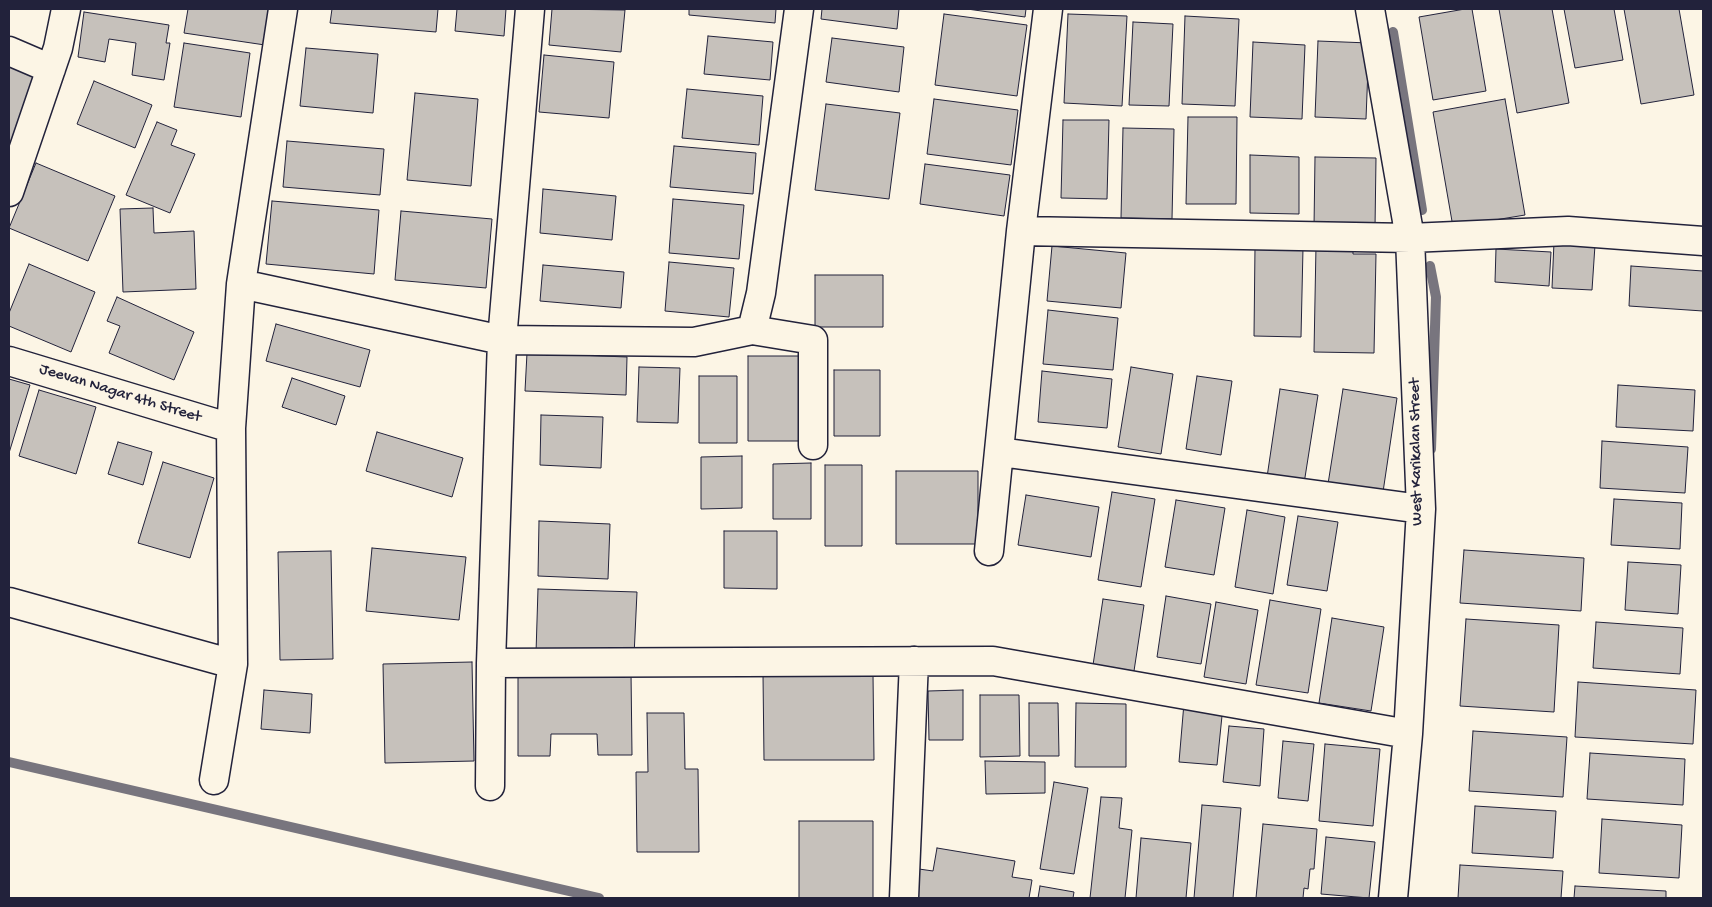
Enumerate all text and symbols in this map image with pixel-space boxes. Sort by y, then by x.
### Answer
street label: Jeevan Nagar 4th Street [37,360,203,428]
street label: West Karikalan Street [1406,378,1428,526]

